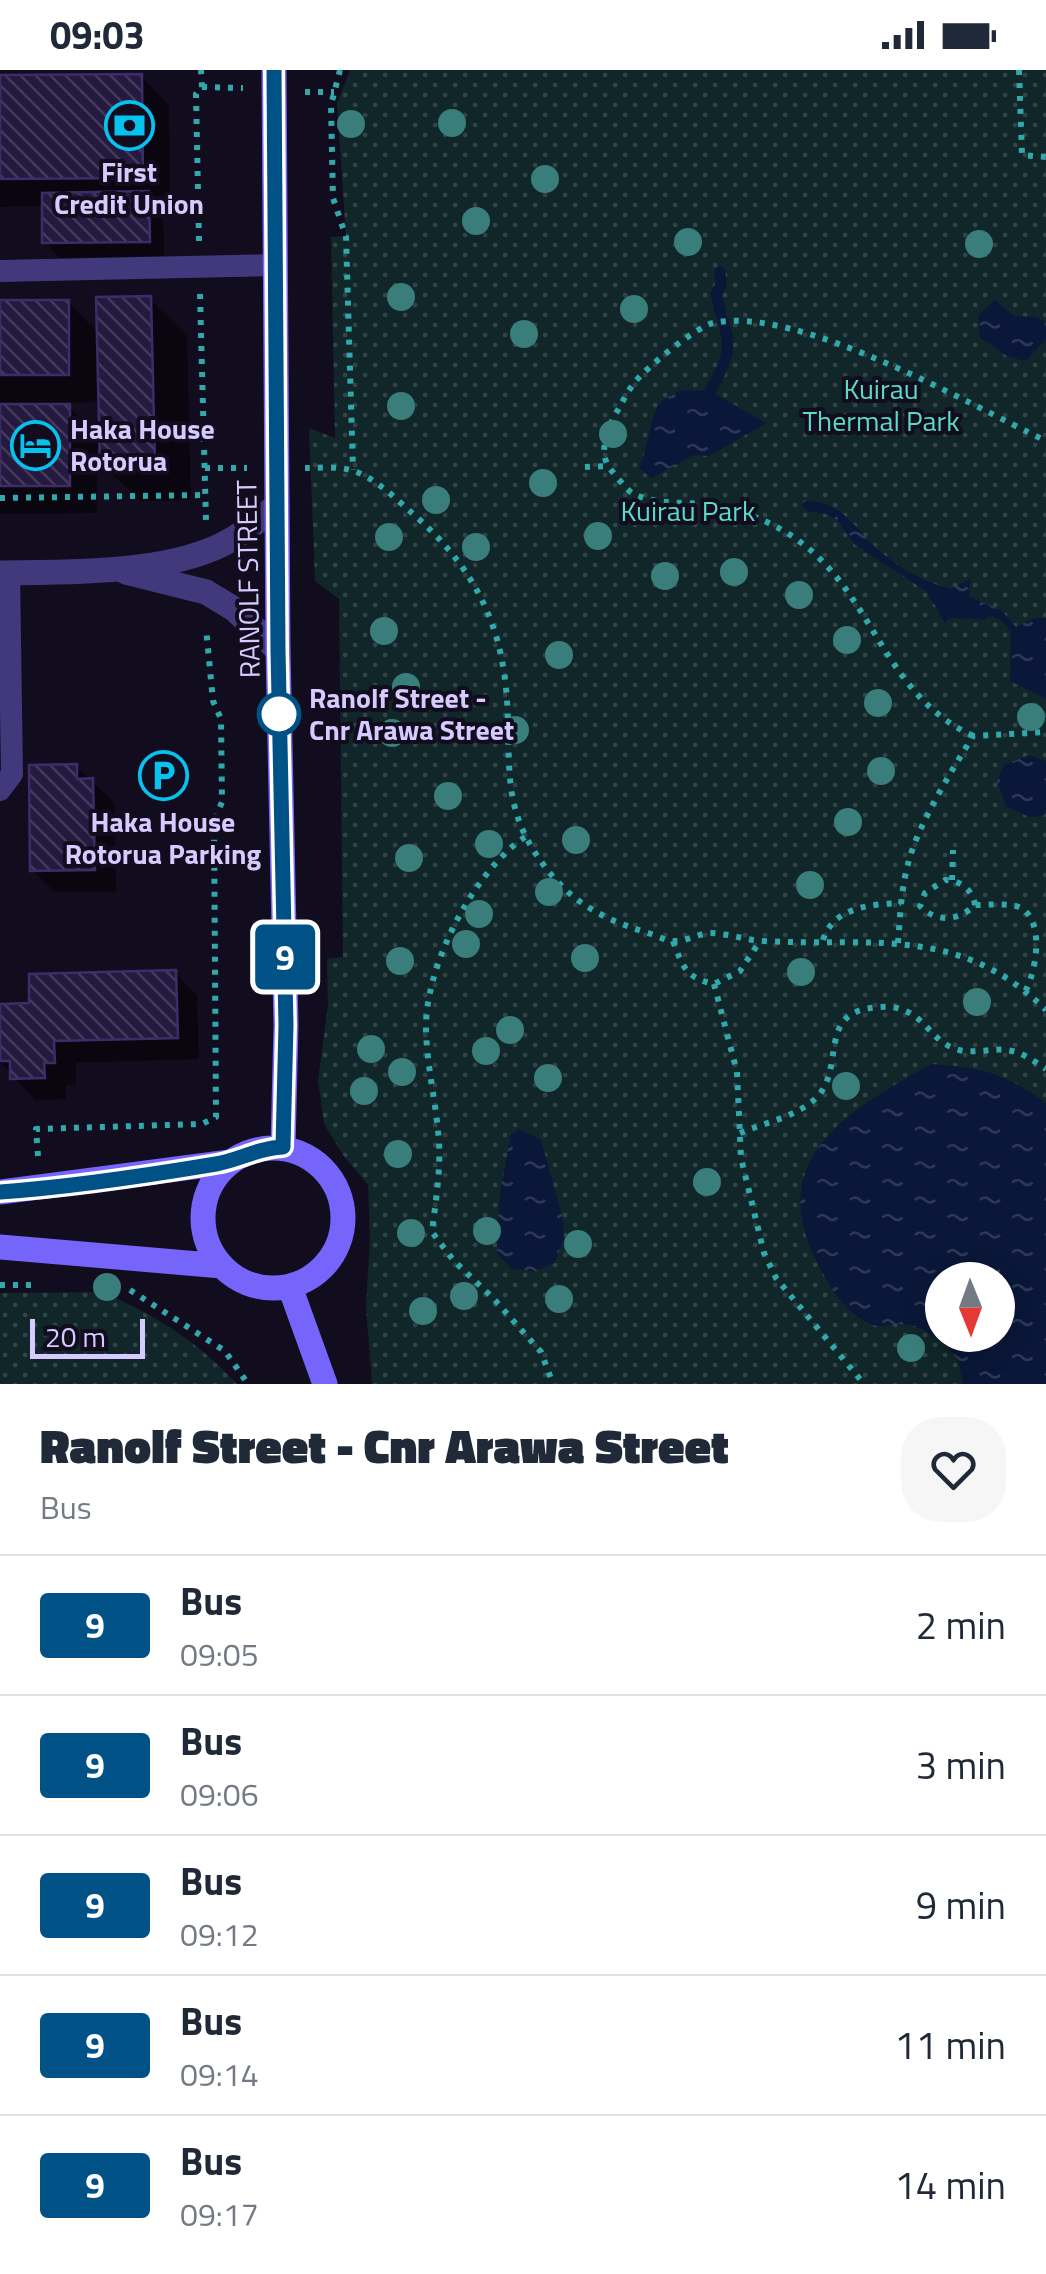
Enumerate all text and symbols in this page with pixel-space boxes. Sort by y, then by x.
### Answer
text: 09:03 [50,6,145,64]
bank icon: First Credit Union [103,99,155,151]
place label: First Credit Union [54,150,204,225]
park label: Kuirau Thermal Park [802,367,960,442]
place label: Haka House Rotorua [70,407,215,482]
hotel icon: Haka House Rotorua [9,419,61,471]
street label: RANOLF STREET [224,479,271,679]
park label: Kuirau Park [621,489,755,532]
place label: Ranolf Street - Cnr Arawa Street [309,676,514,751]
marker: Ranolf Street - Cnr Arawa Street [258,693,300,735]
parking icon: Haka House Rotorua Parking [137,749,189,801]
place label: Haka House Rotorua Parking [65,800,261,875]
line badge: 9 [252,924,318,990]
text: 9 [275,930,295,984]
north arrow [925,1262,1015,1352]
map controls [925,1262,1015,1352]
scale bar [30,1314,145,1358]
text: 20 m [45,1315,106,1358]
text: Ranolf Street - Cnr Arawa Street [40,1409,729,1482]
button: heart [901,1417,1006,1522]
text: Bus [40,1483,92,1531]
text: Bus [180,1572,242,1630]
text: 2 min [916,1596,1006,1654]
text: 9 [85,1598,105,1652]
text: 09:05 [180,1630,259,1678]
text: Bus [180,1712,242,1770]
text: 3 min [916,1736,1006,1794]
text: 9 [85,1738,105,1792]
text: 09:06 [180,1770,259,1818]
text: Bus [180,1852,242,1910]
text: 9 min [916,1876,1006,1934]
text: 9 [85,1878,105,1932]
text: 09:12 [180,1910,259,1958]
text: Bus [180,1992,242,2050]
text: 11 min [895,2016,1006,2074]
text: 9 [85,2018,105,2072]
text: 09:14 [180,2050,259,2098]
text: Bus [180,2132,242,2190]
text: 14 min [895,2156,1006,2214]
text: 9 [85,2158,105,2212]
text: 09:17 [180,2190,259,2238]

